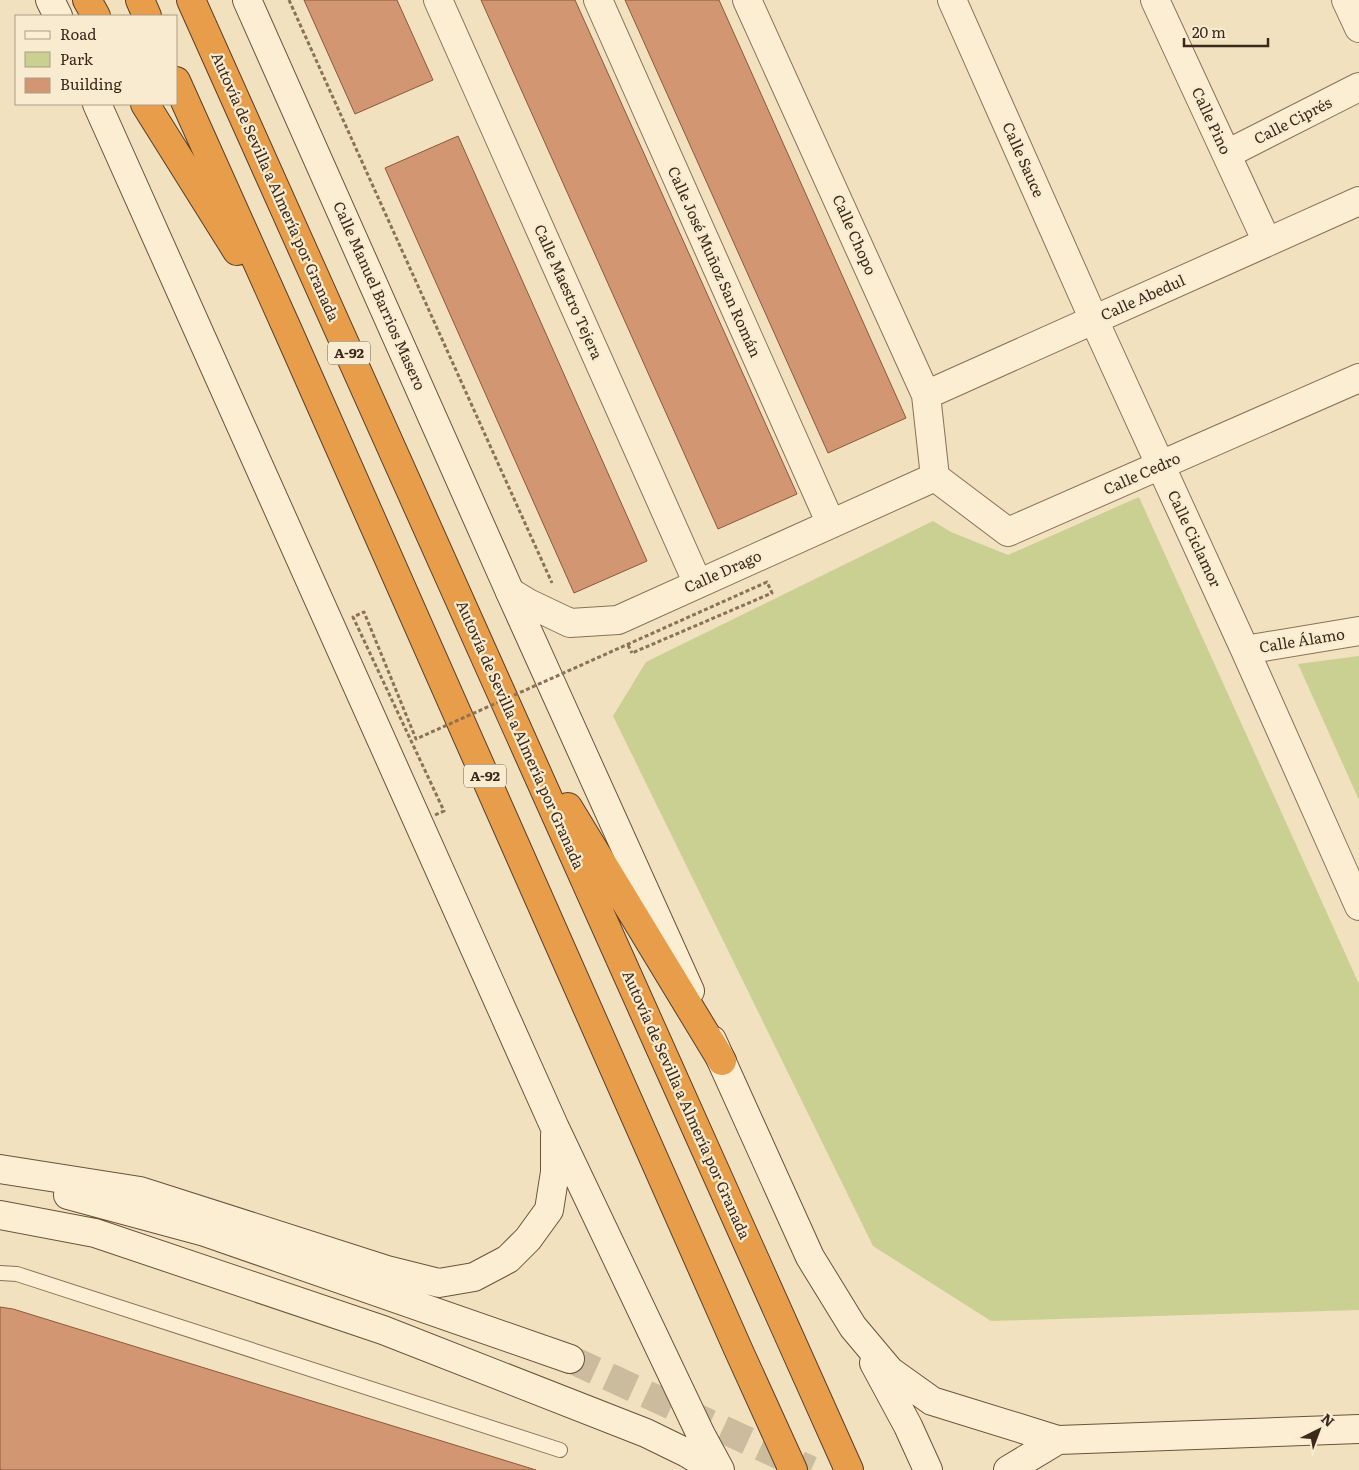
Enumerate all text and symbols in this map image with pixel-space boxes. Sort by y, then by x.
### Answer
legend [15,15,178,105]
scale bar [1184,15,1268,47]
text: 20 m [1192,20,1226,43]
text: Road [60,22,96,45]
text: Park [60,47,94,70]
street label: Autovía de Sevilla a Almería por Granada [206,48,347,325]
text: Building [60,72,122,95]
street label: Calle Pino [1187,83,1238,158]
street label: Calle Ciprés [1249,90,1336,149]
street label: Calle Sauce [998,118,1051,201]
street label: Calle José Muñoz San Román [663,162,768,361]
street label: Calle Chopo [827,190,883,279]
street label: Calle Manuel Barrios Masero [328,197,433,394]
street label: Calle Maestro Tejera [529,220,610,363]
street label: Calle Abedul [1097,268,1188,325]
road number: A-92 [328,342,370,364]
street label: Calle Cedro [1099,445,1184,500]
street label: Calle Ciclamor [1163,486,1228,591]
street label: Calle Drago [680,543,765,598]
street label: Autovía de Sevilla a Almería por Granada [451,596,592,873]
street label: Calle Álamo [1257,621,1346,658]
road number: A-92 [464,764,506,788]
street label: Autovía de Sevilla a Almería por Granada [617,966,758,1243]
north arrow [1294,1405,1344,1455]
text: N [1317,1408,1340,1431]

